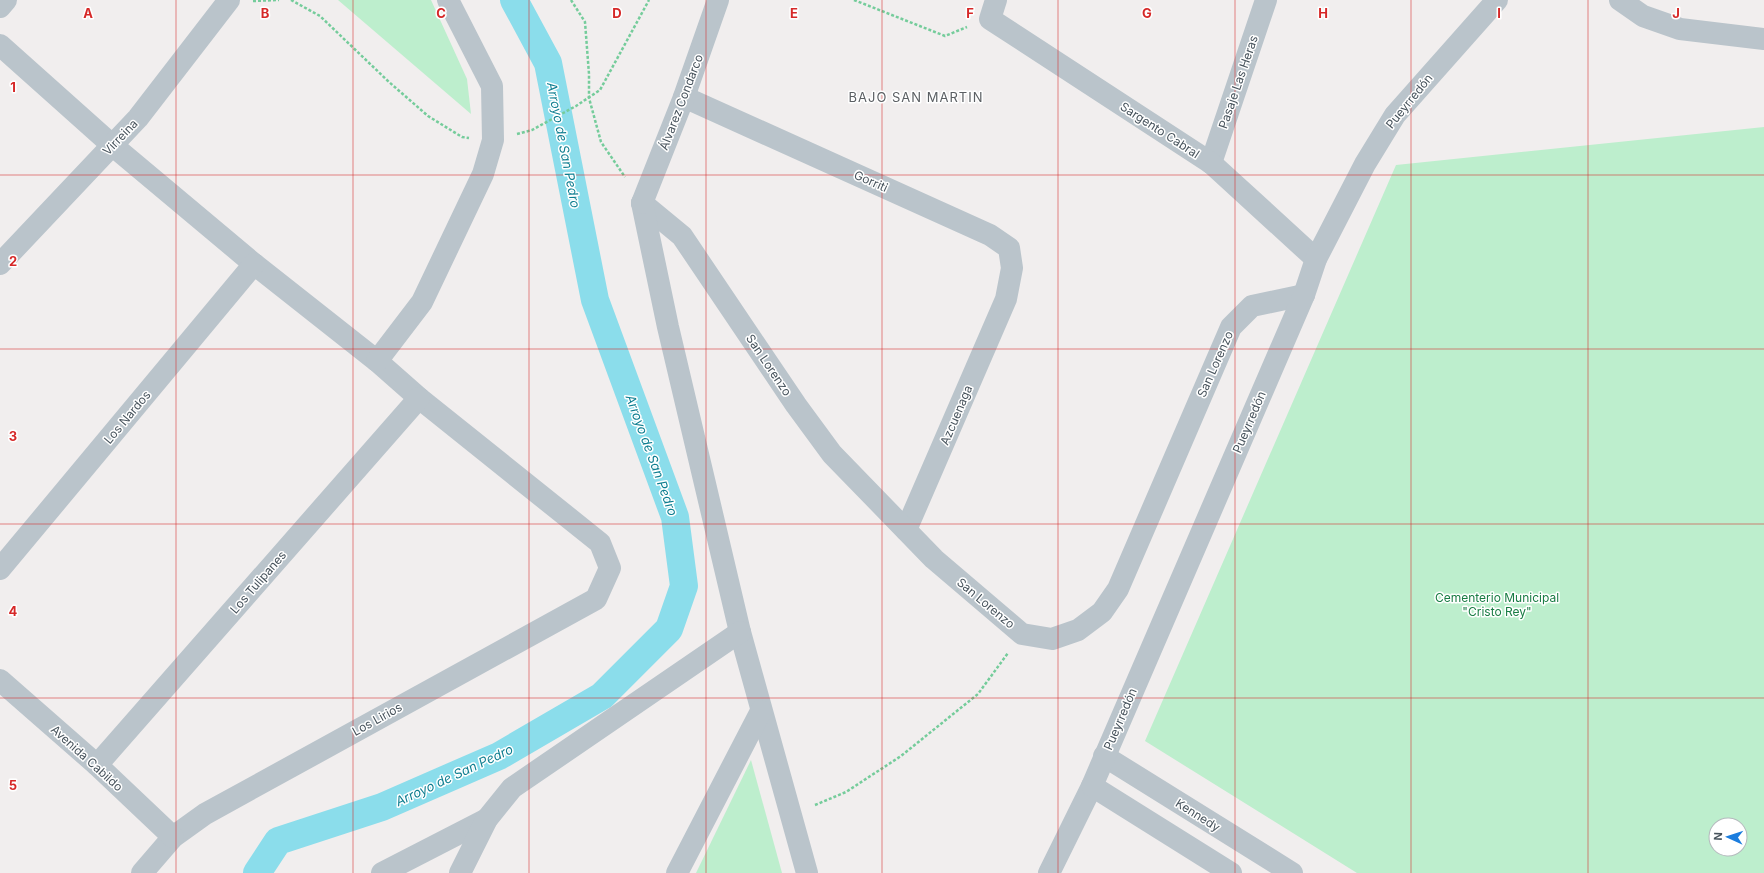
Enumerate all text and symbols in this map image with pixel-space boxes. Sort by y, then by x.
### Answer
text: A [83,5,93,21]
text: B [261,5,270,21]
text: C [436,5,446,21]
text: D [612,5,622,21]
text: E [790,5,798,21]
text: F [966,5,974,21]
text: G [1142,5,1152,21]
text: H [1318,5,1328,21]
text: I [1497,5,1501,21]
text: J [1672,5,1680,21]
street label: Pasaje Las Heras [1215,33,1261,131]
street label: Álvarez Condarco [656,52,706,152]
street label: Pueyrredón [1382,71,1436,131]
text: 1 [10,79,16,95]
water label: Arroyo de San Pedro [544,80,584,209]
district label: BAJO SAN MARTIN [848,89,984,105]
street label: Sargento Cabral [1118,99,1202,161]
street label: Virreina [99,116,141,158]
street label: Gorriti [852,167,890,195]
text: 2 [9,253,17,269]
street label: San Lorenzo [1194,329,1236,399]
street label: San Lorenzo [743,331,795,399]
street label: Azcuenaga [937,383,975,447]
street label: Los Nardos [100,387,154,447]
street label: Pueyrredón [1229,389,1269,455]
water label: Arroyo de San Pedro [622,391,681,518]
text: 3 [9,428,17,444]
street label: Los Tulipanes [227,548,289,616]
street label: San Lorenzo [954,574,1018,632]
park label: Cementerio Municipal "Cristo Rey" [1435,590,1559,619]
text: 4 [9,603,18,619]
street label: Pueyrredón [1100,686,1140,752]
street label: Los Lirios [350,699,404,739]
street label: Avenida Cabildo [48,722,126,794]
water label: Arroyo de San Pedro [392,741,515,810]
text: 5 [9,777,17,793]
street label: Kennedy [1173,795,1223,835]
north arrow [1708,817,1748,857]
text: N [1711,832,1725,841]

